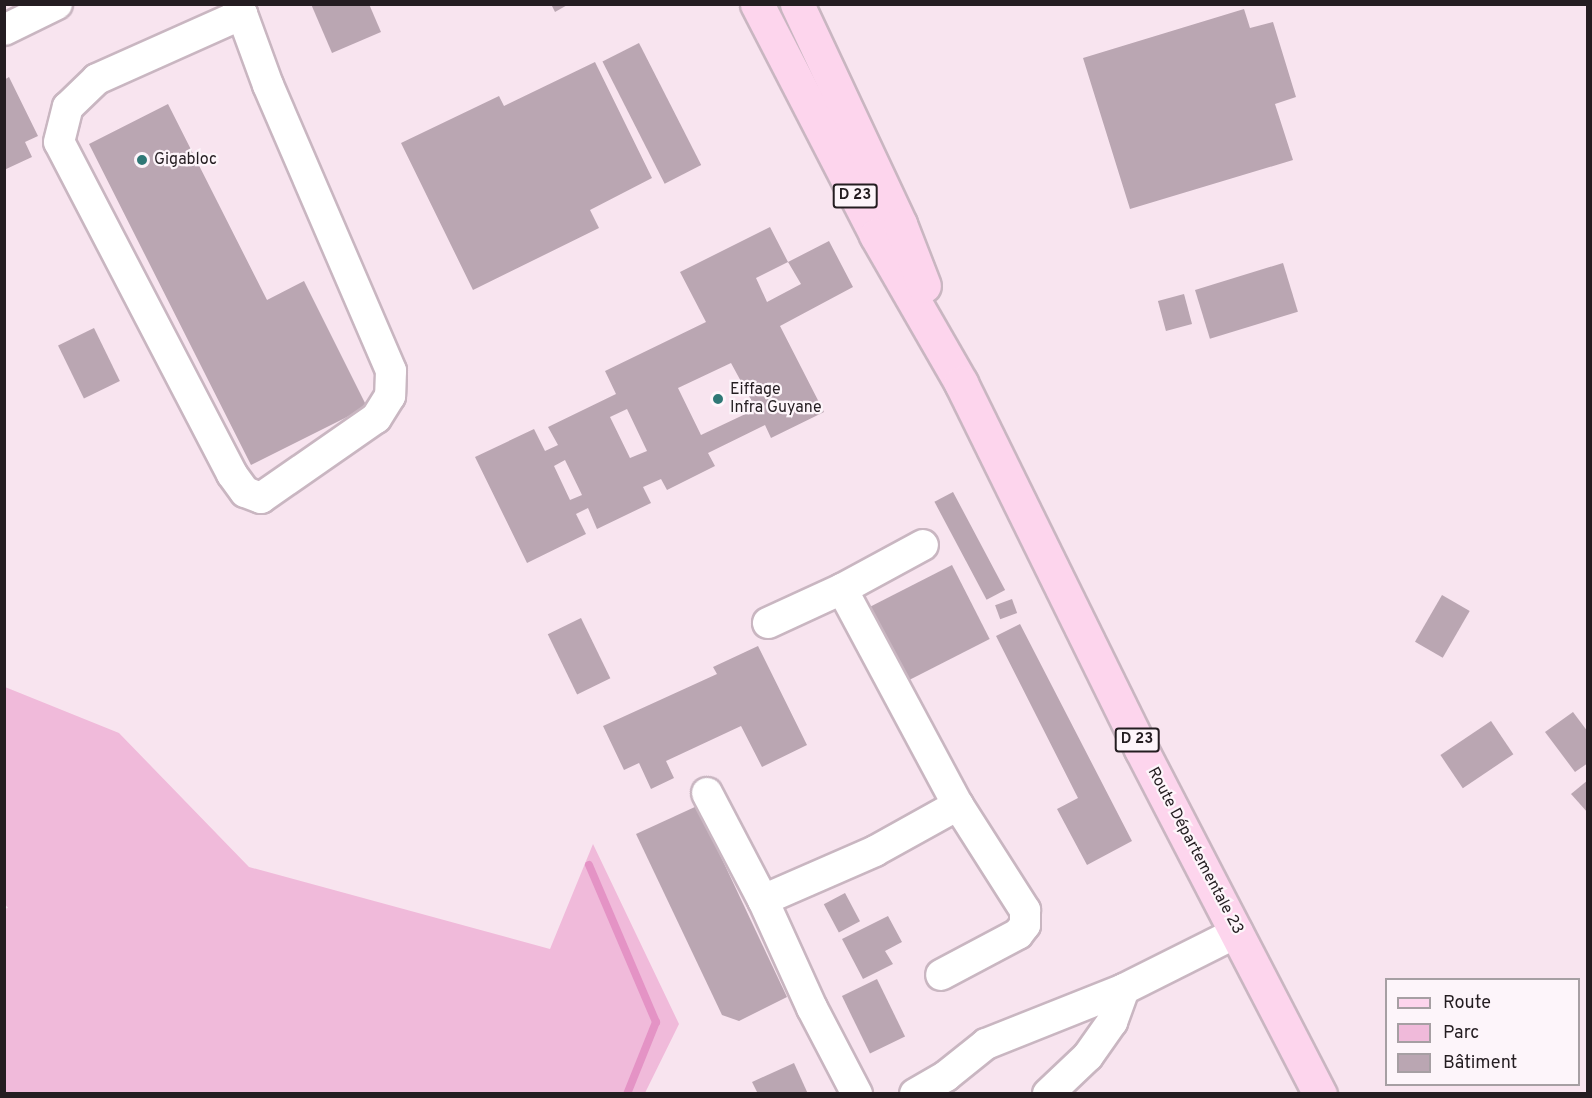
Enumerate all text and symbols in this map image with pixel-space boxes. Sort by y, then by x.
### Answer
place label: Gigabloc [154,150,217,170]
marker: Gigabloc [135,153,149,167]
road number: D 23 [832,184,878,208]
place label: Eiffage Infra Guyane [730,380,822,418]
marker: Eiffage Infra Guyane [711,392,725,406]
road number: D 23 [1114,728,1160,752]
street label: Route Départementale 23 [1143,764,1247,938]
legend [1385,978,1580,1086]
text: Route [1443,992,1491,1015]
text: Parc [1443,1022,1479,1045]
text: Bâtiment [1443,1052,1517,1075]

